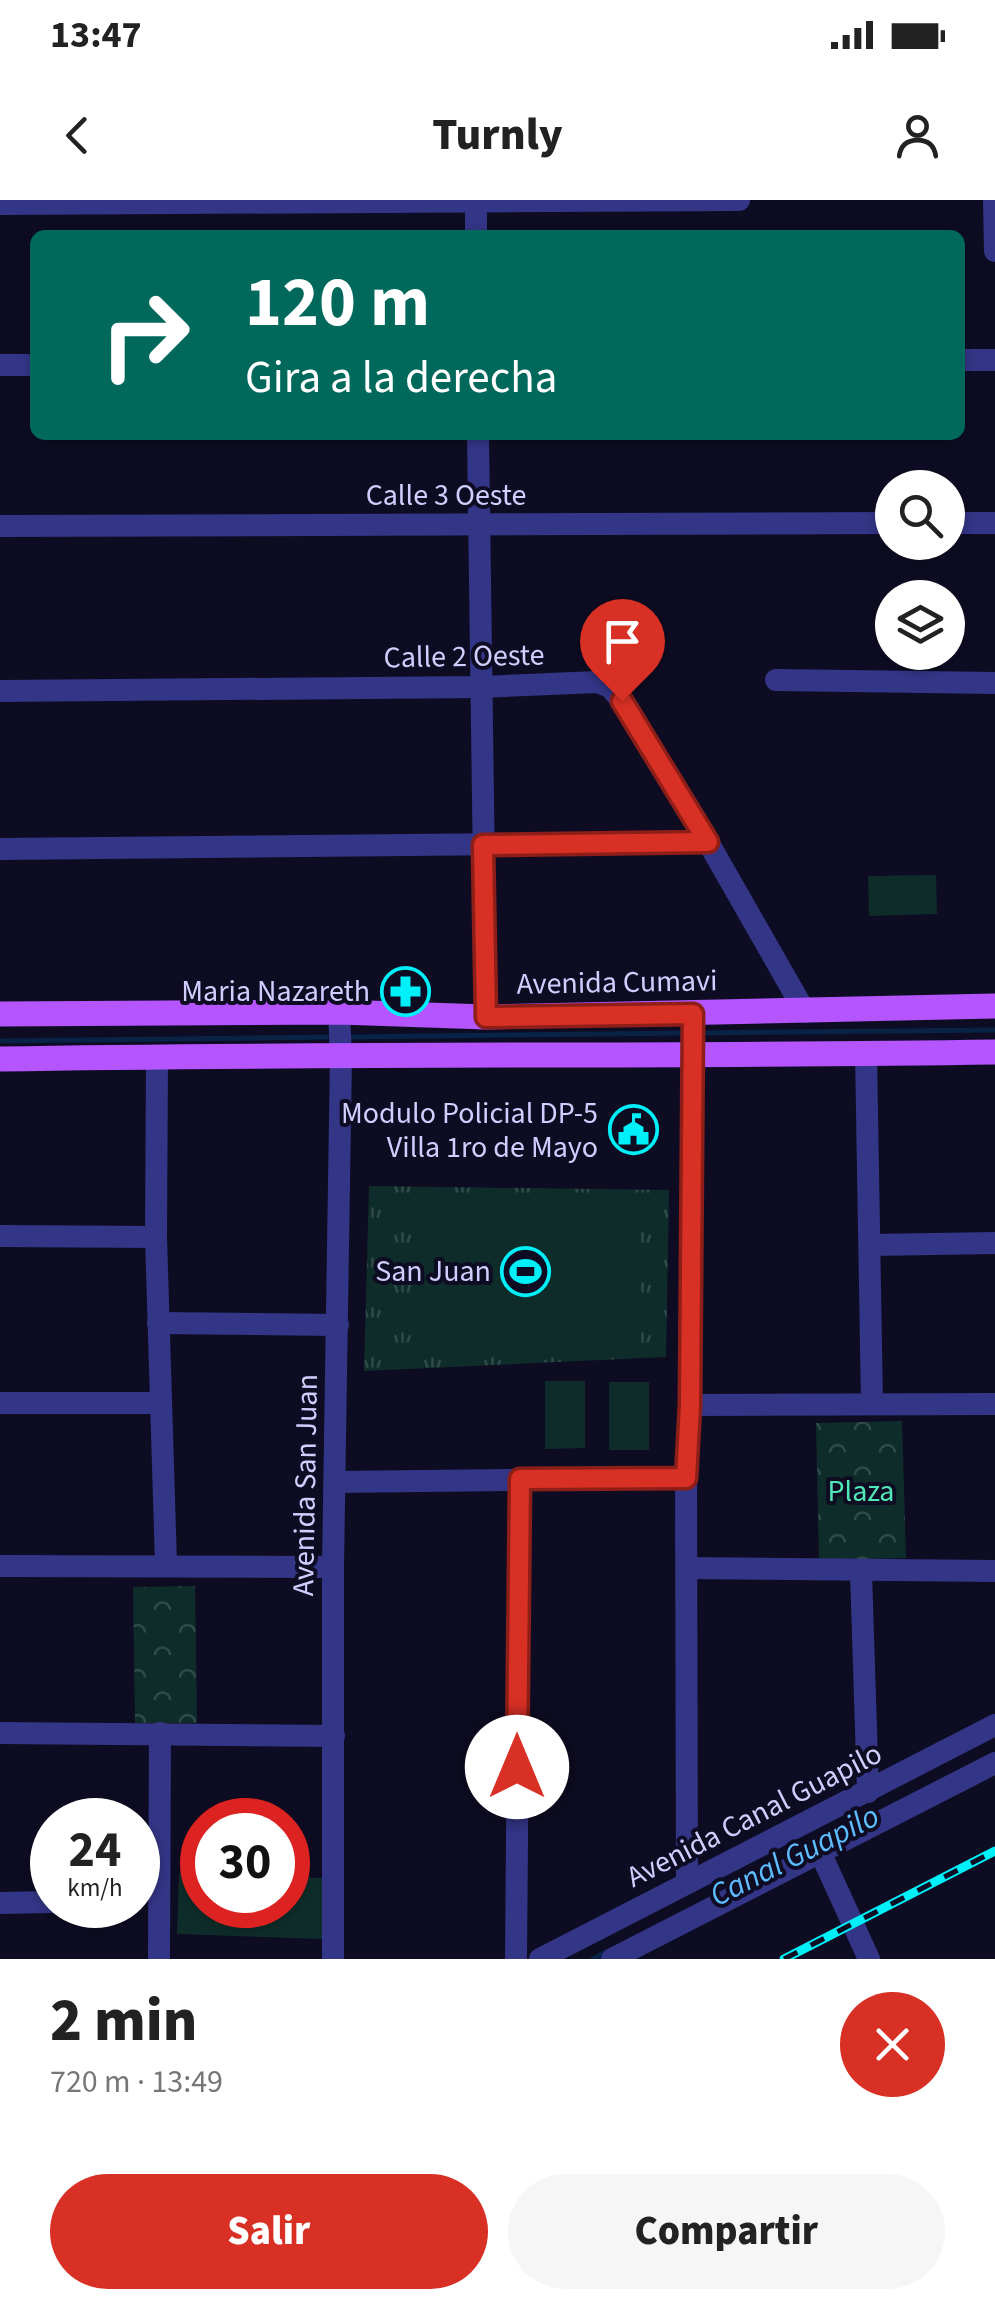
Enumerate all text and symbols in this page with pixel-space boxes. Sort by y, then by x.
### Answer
text: 13:47 [50,8,142,62]
text: Turnly [432,103,563,167]
icon: back [50,108,105,163]
icon: person [890,108,945,163]
text: 120 m [245,253,430,353]
icon: right [80,270,210,400]
text: Gira a la derecha [245,346,557,410]
map controls [875,470,965,670]
button: search [875,470,965,560]
street label: Calle 3 Oeste [366,474,526,517]
button: layers [875,580,965,670]
pin [580,599,665,702]
icon: arrive [595,614,650,669]
street label: Calle 2 Oeste [383,634,545,679]
street label: Avenida Cumavi [516,959,718,1006]
pharmacy icon: Maria Nazareth [379,965,431,1017]
place label: Maria Nazareth [181,970,370,1013]
place label: Modulo Policial DP-5 Villa 1ro de Mayo [341,1092,598,1169]
public building icon: Modulo Policial DP-5 Villa 1ro de Mayo [607,1104,659,1156]
sports icon: San Juan [500,1245,552,1297]
place label: San Juan [375,1250,491,1293]
street label: Avenida San Juan [282,1374,329,1596]
park label: Plaza [828,1470,894,1513]
position arrow [465,1715,569,1819]
street label: Avenida Canal Guapilo [620,1735,888,1895]
water label: Canal Guapilo [703,1796,885,1914]
speed limit sign: 30 [180,1798,310,1928]
text: 24 [69,1815,121,1886]
text: km/h [67,1870,123,1906]
text: 2 min [50,1979,197,2064]
button: close [840,1992,945,2097]
text: 720 m · 13:49 [50,2059,223,2105]
button: Salir [50,2174,488,2289]
button: Compartir [508,2174,945,2289]

